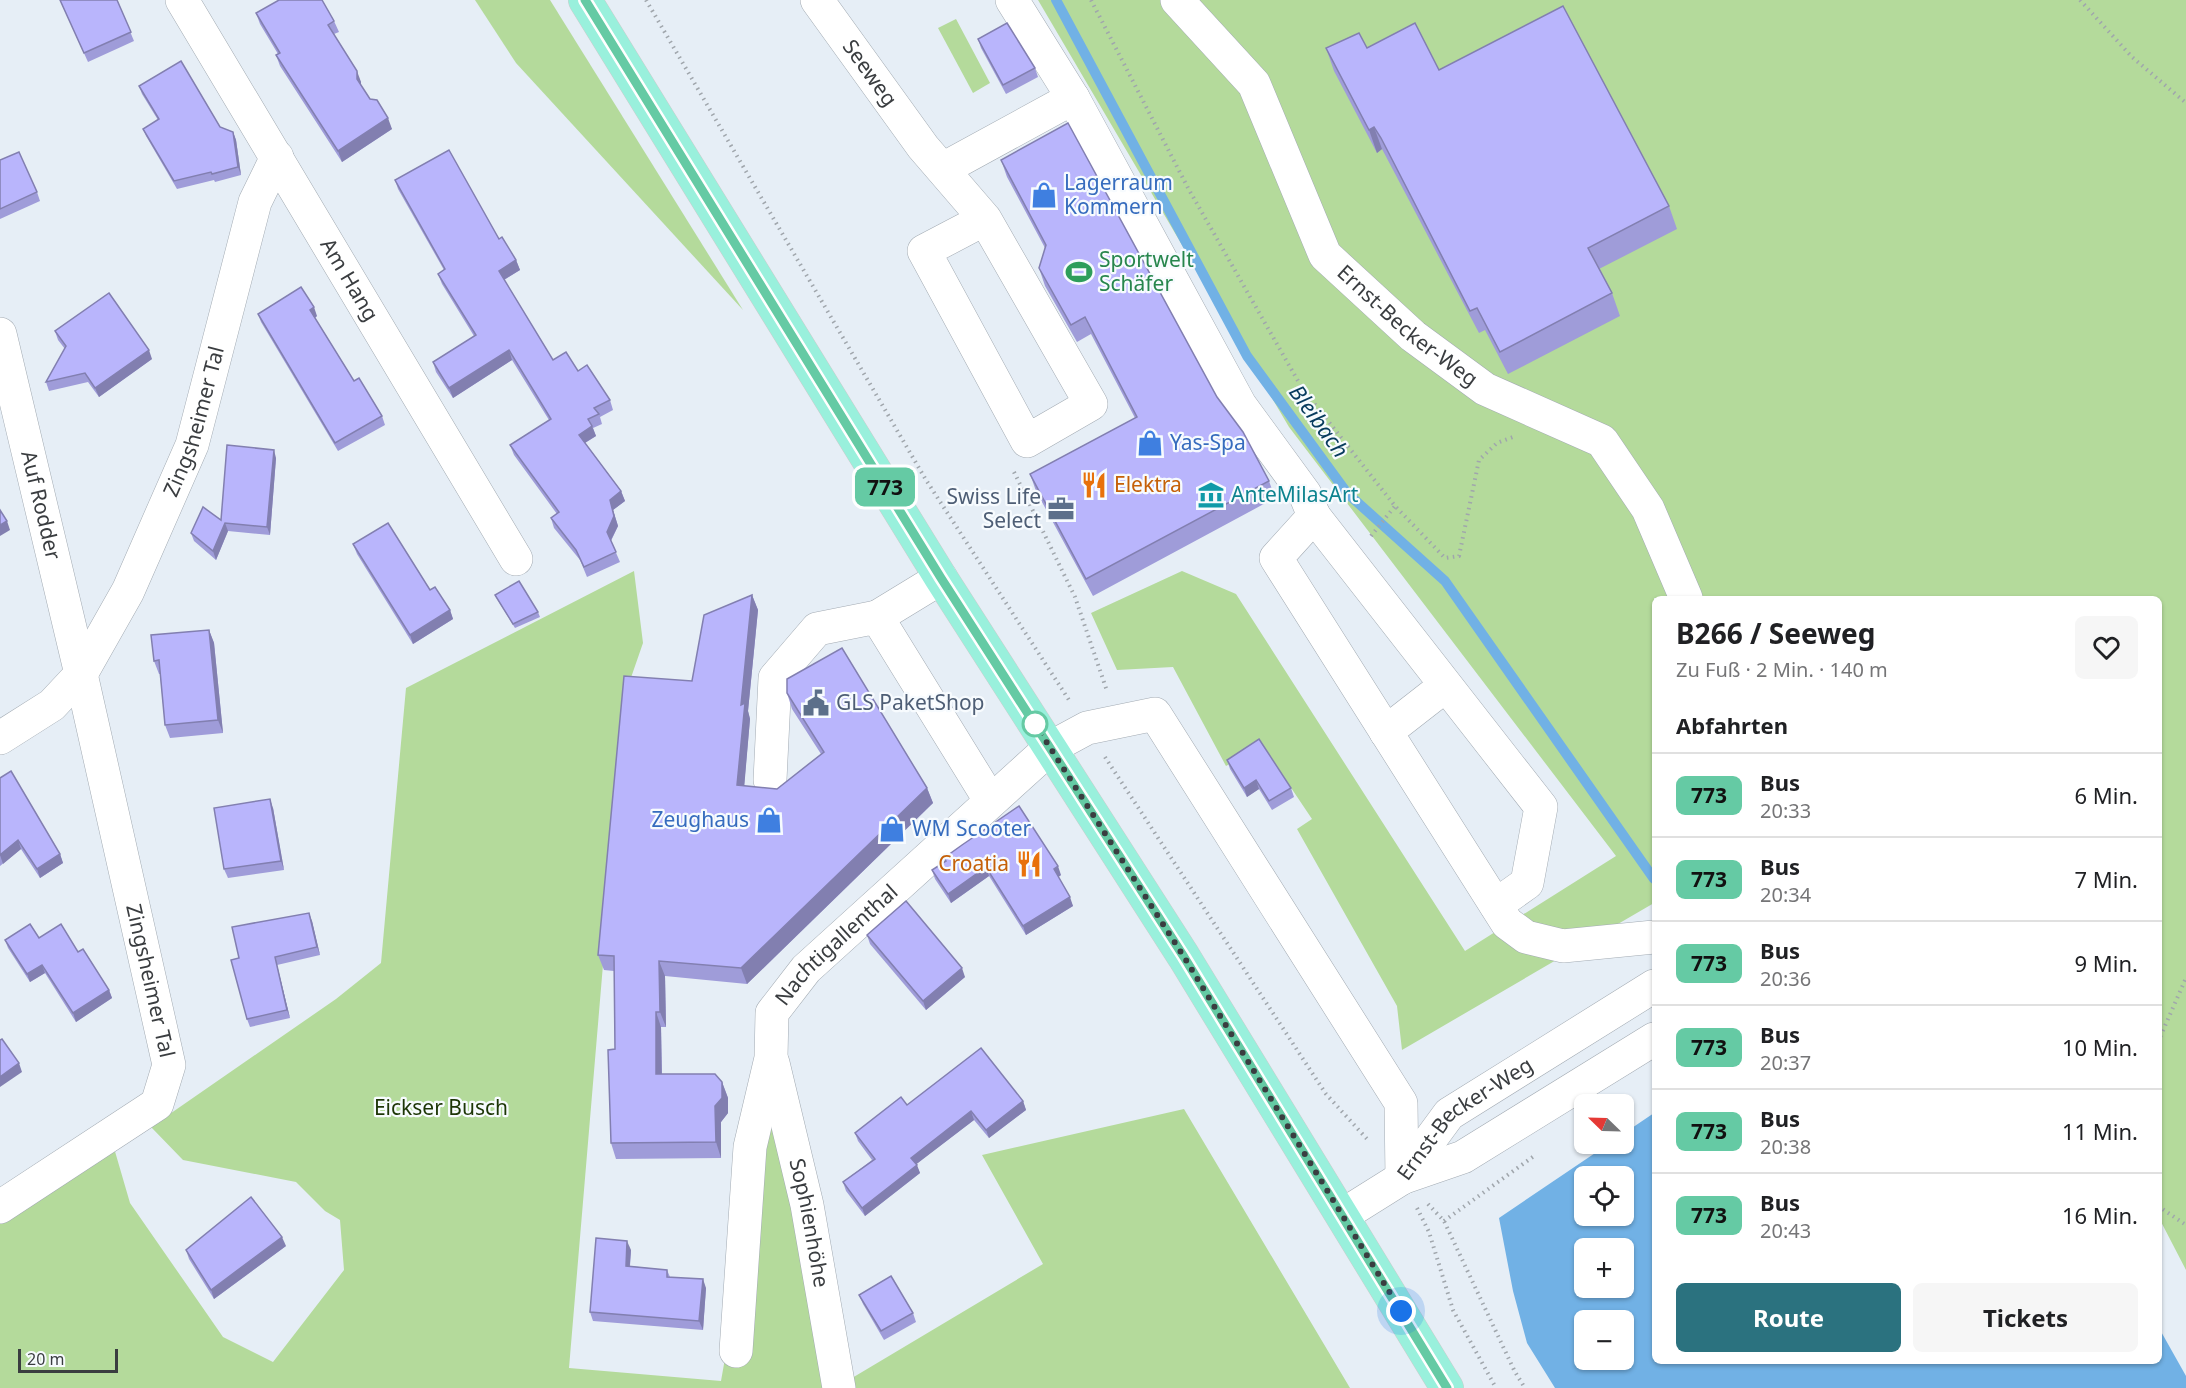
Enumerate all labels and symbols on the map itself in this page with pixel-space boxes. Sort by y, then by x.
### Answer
street label: Seeweg [837,33,904,111]
place label: Lagerraum Kommern [1064,168,1173,220]
shop icon: Lagerraum Kommern [1029,180,1059,210]
street label: Am Hang [315,233,386,326]
place label: Sportwelt Schäfer [1099,245,1194,297]
sports icon: Sportwelt Schäfer [1064,257,1094,287]
street label: Ernst-Becker-Weg [1332,258,1484,392]
street label: Zingsheimer Tal [156,343,230,501]
water label: Bleibach [1283,378,1356,463]
shop icon: Yas-Spa [1135,428,1165,458]
place label: Yas-Spa [1170,428,1246,456]
street label: Auf Rodder [15,448,68,563]
line badge: 773 [850,468,920,506]
restaurant icon: Elektra [1079,470,1109,500]
place label: Elektra [1114,470,1182,498]
museum icon: AnteMilasArt [1196,480,1226,510]
place label: AnteMilasArt [1231,480,1359,508]
place label: Swiss Life Select [946,482,1041,534]
office icon: Swiss Life Select [1046,494,1076,524]
public building icon: GLS PaketShop [801,688,831,718]
place label: GLS PaketShop [836,688,985,716]
unlabelled marker [1022,711,1048,737]
place label: Zeughaus [651,805,749,833]
shop icon: Zeughaus [754,805,784,835]
shop icon: WM Scooter [877,814,907,844]
place label: WM Scooter [912,814,1031,842]
place label: Croatia [938,849,1009,877]
restaurant icon: Croatia [1014,849,1044,879]
street label: Nachtigallenthal [768,878,903,1011]
street label: Zingsheimer Tal [120,901,182,1060]
street label: Ernst-Becker-Weg [1390,1050,1538,1186]
park label: Eickser Busch [374,1093,508,1121]
north arrow [1574,1094,1634,1154]
street label: Sophienhöhe [783,1155,836,1289]
your location [1386,1296,1416,1326]
scale bar [18,1346,118,1374]

